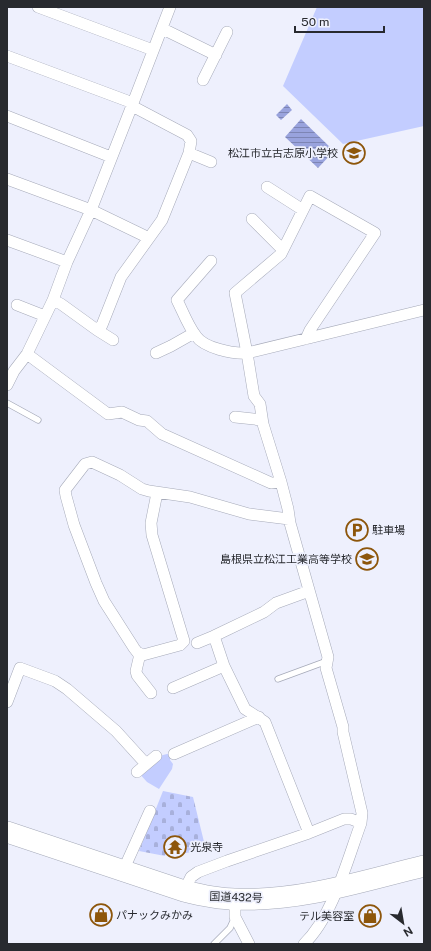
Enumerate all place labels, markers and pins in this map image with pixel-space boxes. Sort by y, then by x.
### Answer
school or university icon: 松江市立古志原小学校 [341,140,367,166]
place label: 松江市立古志原小学校 [228,147,338,159]
parking icon: 駐車場 [344,517,370,543]
place label: 駐車場 [372,524,405,536]
school or university icon: 島根県立松江工業高等学校 [354,546,380,572]
place label: 島根県立松江工業高等学校 [220,553,352,565]
temple icon: 光泉寺 [162,834,188,860]
place label: 光泉寺 [190,841,223,853]
shop icon: パナックみかみ [88,902,114,928]
shop icon: テル美容室 [357,903,383,929]
place label: パナックみかみ [116,909,193,921]
place label: テル美容室 [299,910,354,922]

